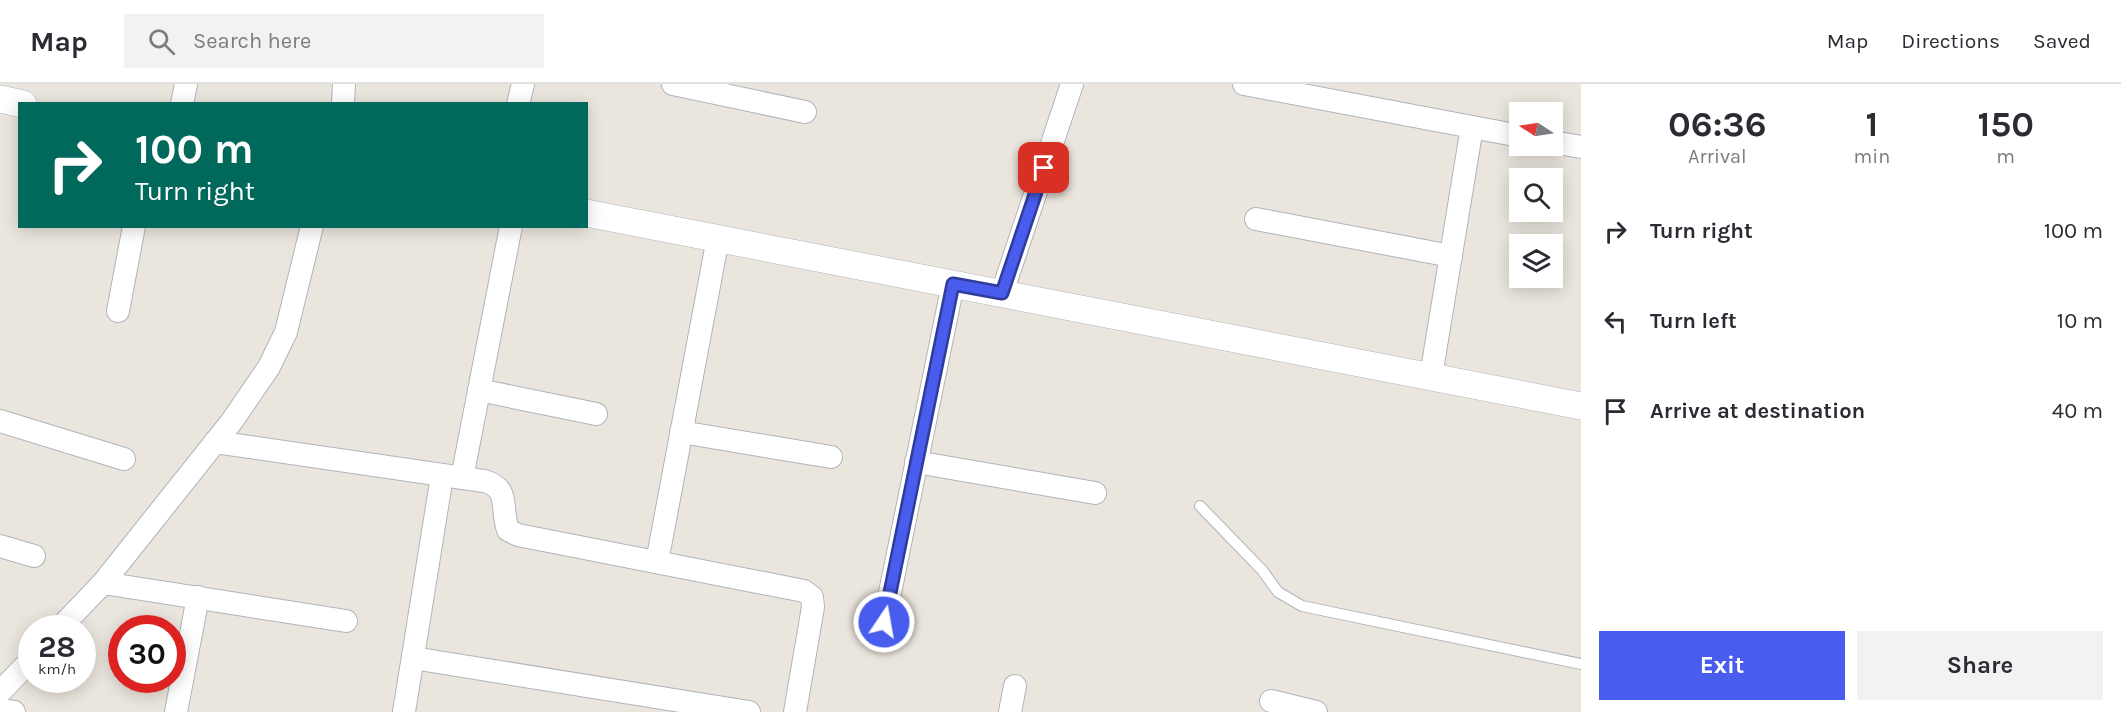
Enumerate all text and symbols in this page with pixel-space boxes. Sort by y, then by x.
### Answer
search box [124,14,544,68]
text: Map [30,25,88,58]
icon: search [145,25,178,58]
text: Search here [193,28,311,54]
text: Map [1827,29,1868,53]
text: Directions [1901,29,2000,53]
text: Saved [2033,29,2091,53]
north arrow [1509,102,1563,156]
map controls [1509,102,1563,288]
text: 06:36 [1668,103,1767,145]
text: 1 [1866,103,1878,145]
text: 150 [1977,103,2034,145]
text: 100 m [135,124,254,174]
icon: right [36,126,114,204]
pin [1018,142,1069,193]
text: Arrival [1688,145,1747,168]
text: min [1854,145,1890,168]
text: m [1996,145,2015,168]
icon: arrive [1027,151,1060,184]
button: search [1509,168,1563,222]
text: Turn right [135,175,255,207]
icon: right [1599,215,1632,248]
text: Turn right [1650,218,1753,244]
text: 100 m [2044,218,2103,244]
button: layers [1509,234,1563,288]
icon: left [1599,305,1632,338]
text: Turn left [1650,308,1737,334]
text: 10 m [2057,308,2103,334]
icon: arrive [1599,395,1632,428]
text: Arrive at destination [1650,398,1865,424]
text: 40 m [2052,398,2103,424]
position arrow [852,590,916,654]
speed limit sign: 30 [108,615,186,693]
text: 28 [38,629,76,665]
button: Exit [1599,631,1845,700]
button: Share [1857,631,2103,700]
text: km/h [38,660,76,678]

